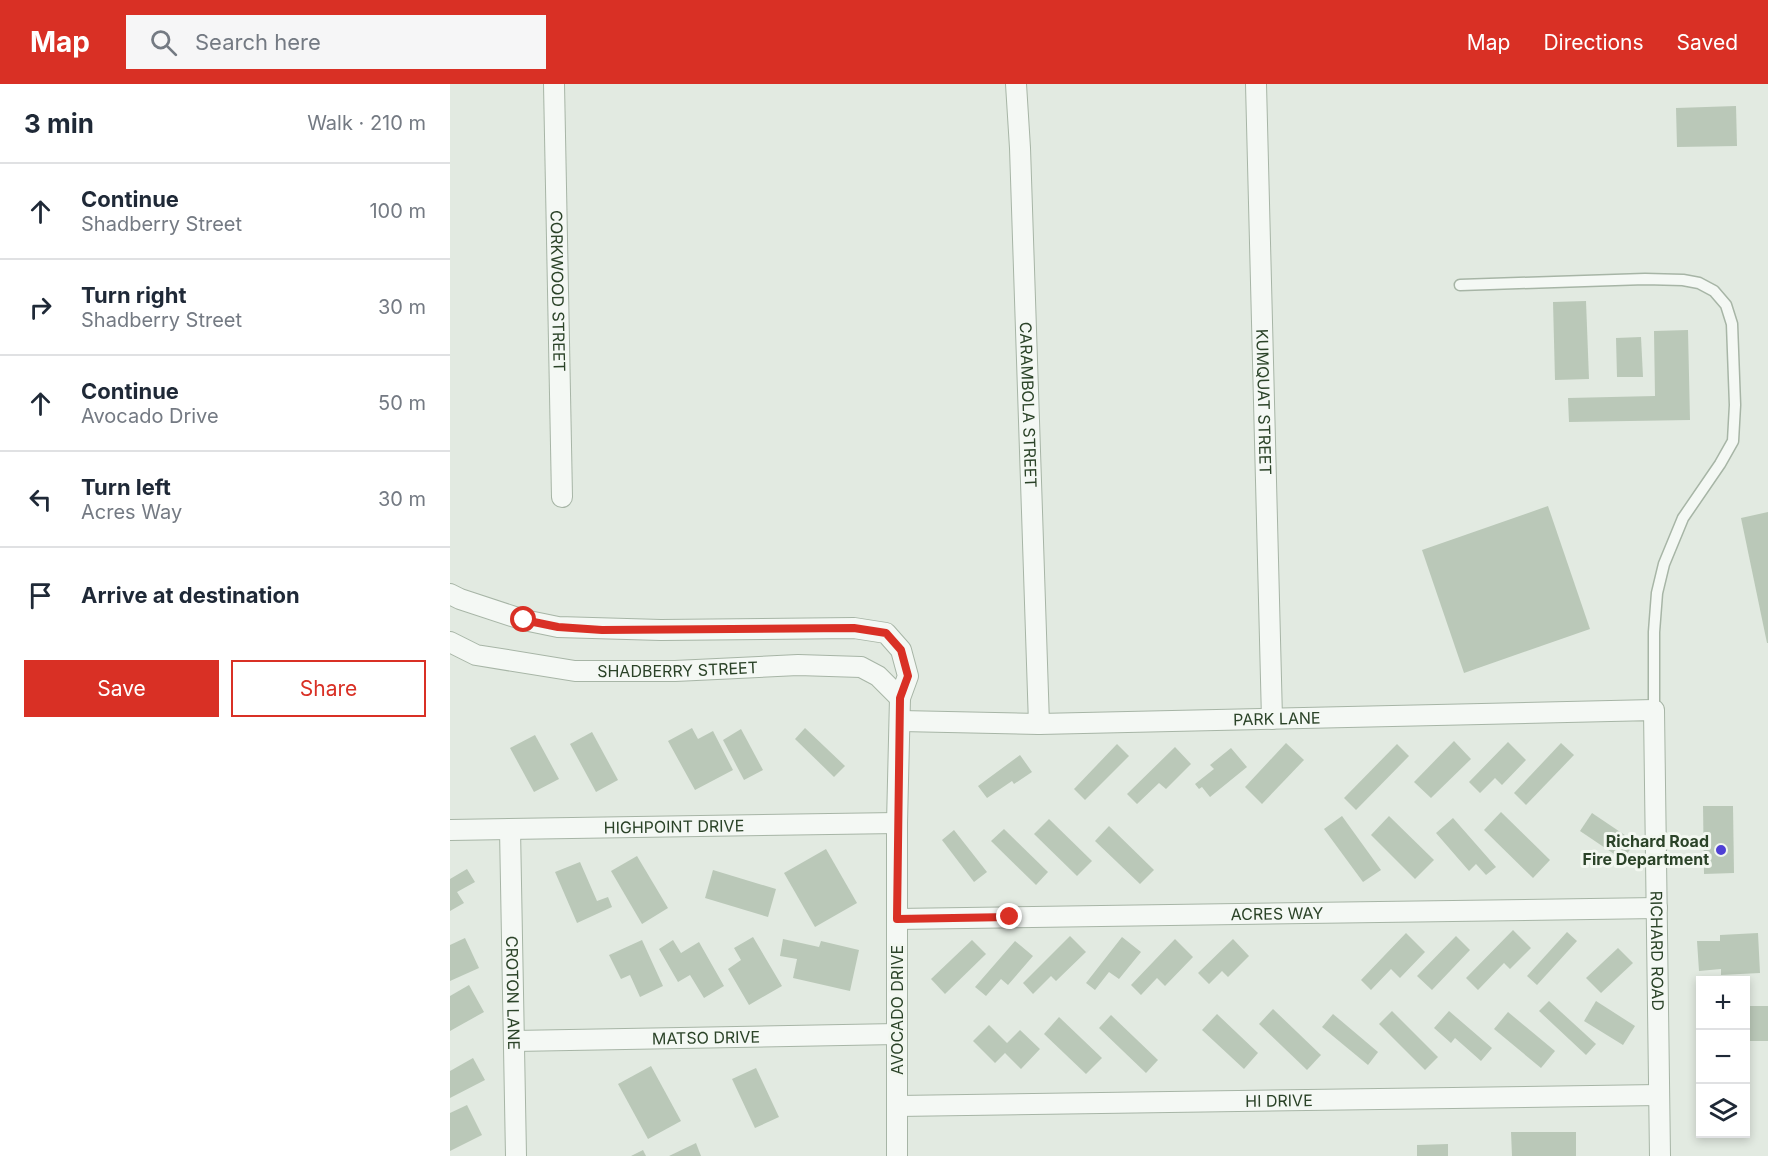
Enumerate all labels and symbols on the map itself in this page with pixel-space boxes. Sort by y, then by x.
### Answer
street label: CORKWOOD STREET [546,210,570,372]
street label: CARAMBOLA STREET [1016,321,1041,488]
street label: KUMQUAT STREET [1252,329,1276,475]
route start [510,606,536,632]
street label: SHADBERRY STREET [597,657,758,681]
street label: PARK LANE [1233,708,1321,730]
street label: HIGHPOINT DRIVE [604,815,744,838]
place label: Richard Road Fire Department [1583,831,1709,869]
marker: Richard Road Fire Department [1714,843,1728,857]
street label: RICHARD ROAD [1646,891,1668,1011]
route end [996,903,1022,929]
street label: ACRES WAY [1231,903,1323,924]
street label: CROTON LANE [502,936,524,1050]
street label: AVOCADO DRIVE [887,945,907,1075]
street label: MATSO DRIVE [652,1027,760,1048]
street label: HI DRIVE [1245,1090,1313,1111]

